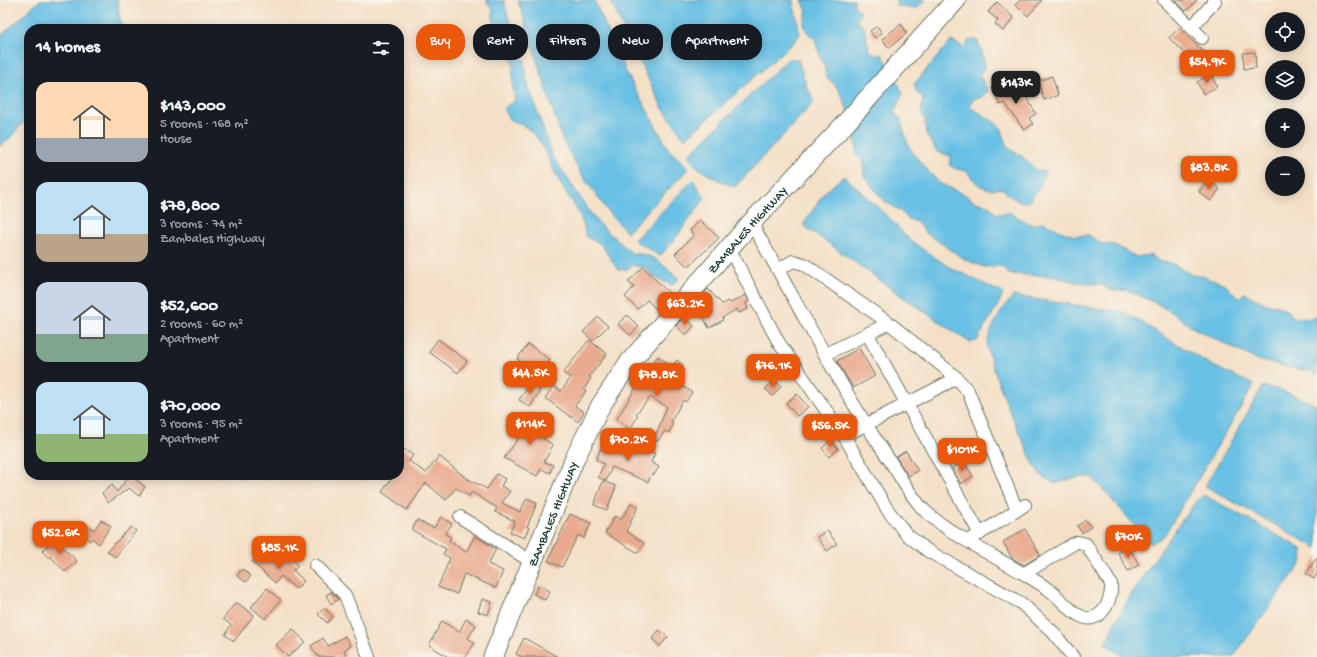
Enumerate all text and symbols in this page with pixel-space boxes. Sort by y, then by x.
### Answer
map controls [1265,12,1305,196]
button: locate [1265,12,1305,52]
chip: Buy [416,24,465,60]
chip: Rent [473,24,528,60]
chip: Filters [536,24,600,60]
chip: New [608,24,663,60]
chip: Apartment [671,24,762,60]
icon: filters [370,37,392,59]
text: 14 homes [36,38,100,58]
pin: $54.9K [1174,50,1240,84]
text: $54.9K [1189,55,1225,70]
button: layers [1265,60,1305,100]
pin: $143K [988,71,1044,105]
text: $143K [1000,76,1032,91]
text: $143,000 [160,97,226,117]
icon: home [68,98,116,146]
button: + [1265,108,1305,148]
text: 5 rooms · 168 m² [160,117,249,132]
text: House [160,132,192,147]
pin: $83.8K [1176,156,1242,190]
button: − [1265,156,1305,196]
text: $83.8K [1190,161,1228,176]
street label: ZAMBALES HIGHWAY [705,184,792,278]
text: $78,800 [160,197,220,217]
icon: home [68,198,116,246]
text: 3 rooms · 74 m² [160,217,243,232]
text: Zambales Highway [160,232,265,247]
pin: $63.2K [652,292,718,326]
text: $52,600 [160,297,218,317]
text: $63.2K [667,297,703,312]
icon: home [68,298,116,346]
text: 2 rooms · 60 m² [160,317,243,332]
text: Apartment [160,332,219,347]
pin: $76.1K [740,354,806,388]
text: $76.1K [755,359,791,374]
pin: $44.5K [497,361,563,395]
pin: $78.8K [624,363,690,397]
text: $44.5K [512,366,548,381]
text: $78.8K [638,368,676,383]
text: $70,000 [160,397,220,417]
icon: home [68,398,116,446]
pin: $114K [502,412,558,446]
pin: $56.5K [797,414,863,448]
text: 3 rooms · 95 m² [160,417,243,432]
text: $114K [515,417,545,432]
text: $56.5K [811,419,849,434]
pin: $70.2K [595,428,661,462]
text: Apartment [160,432,219,447]
text: $70.2K [609,433,647,448]
pin: $101K [934,438,990,472]
text: $101K [947,443,977,458]
street label: ZAMBALES HIGHWAY [526,460,583,569]
pin: $52.6K [27,521,93,555]
pin: $70K [1104,525,1152,559]
text: $52.6K [42,526,78,541]
text: $70K [1114,530,1142,545]
pin: $85.1K [246,536,312,570]
text: $85.1K [261,541,297,556]

